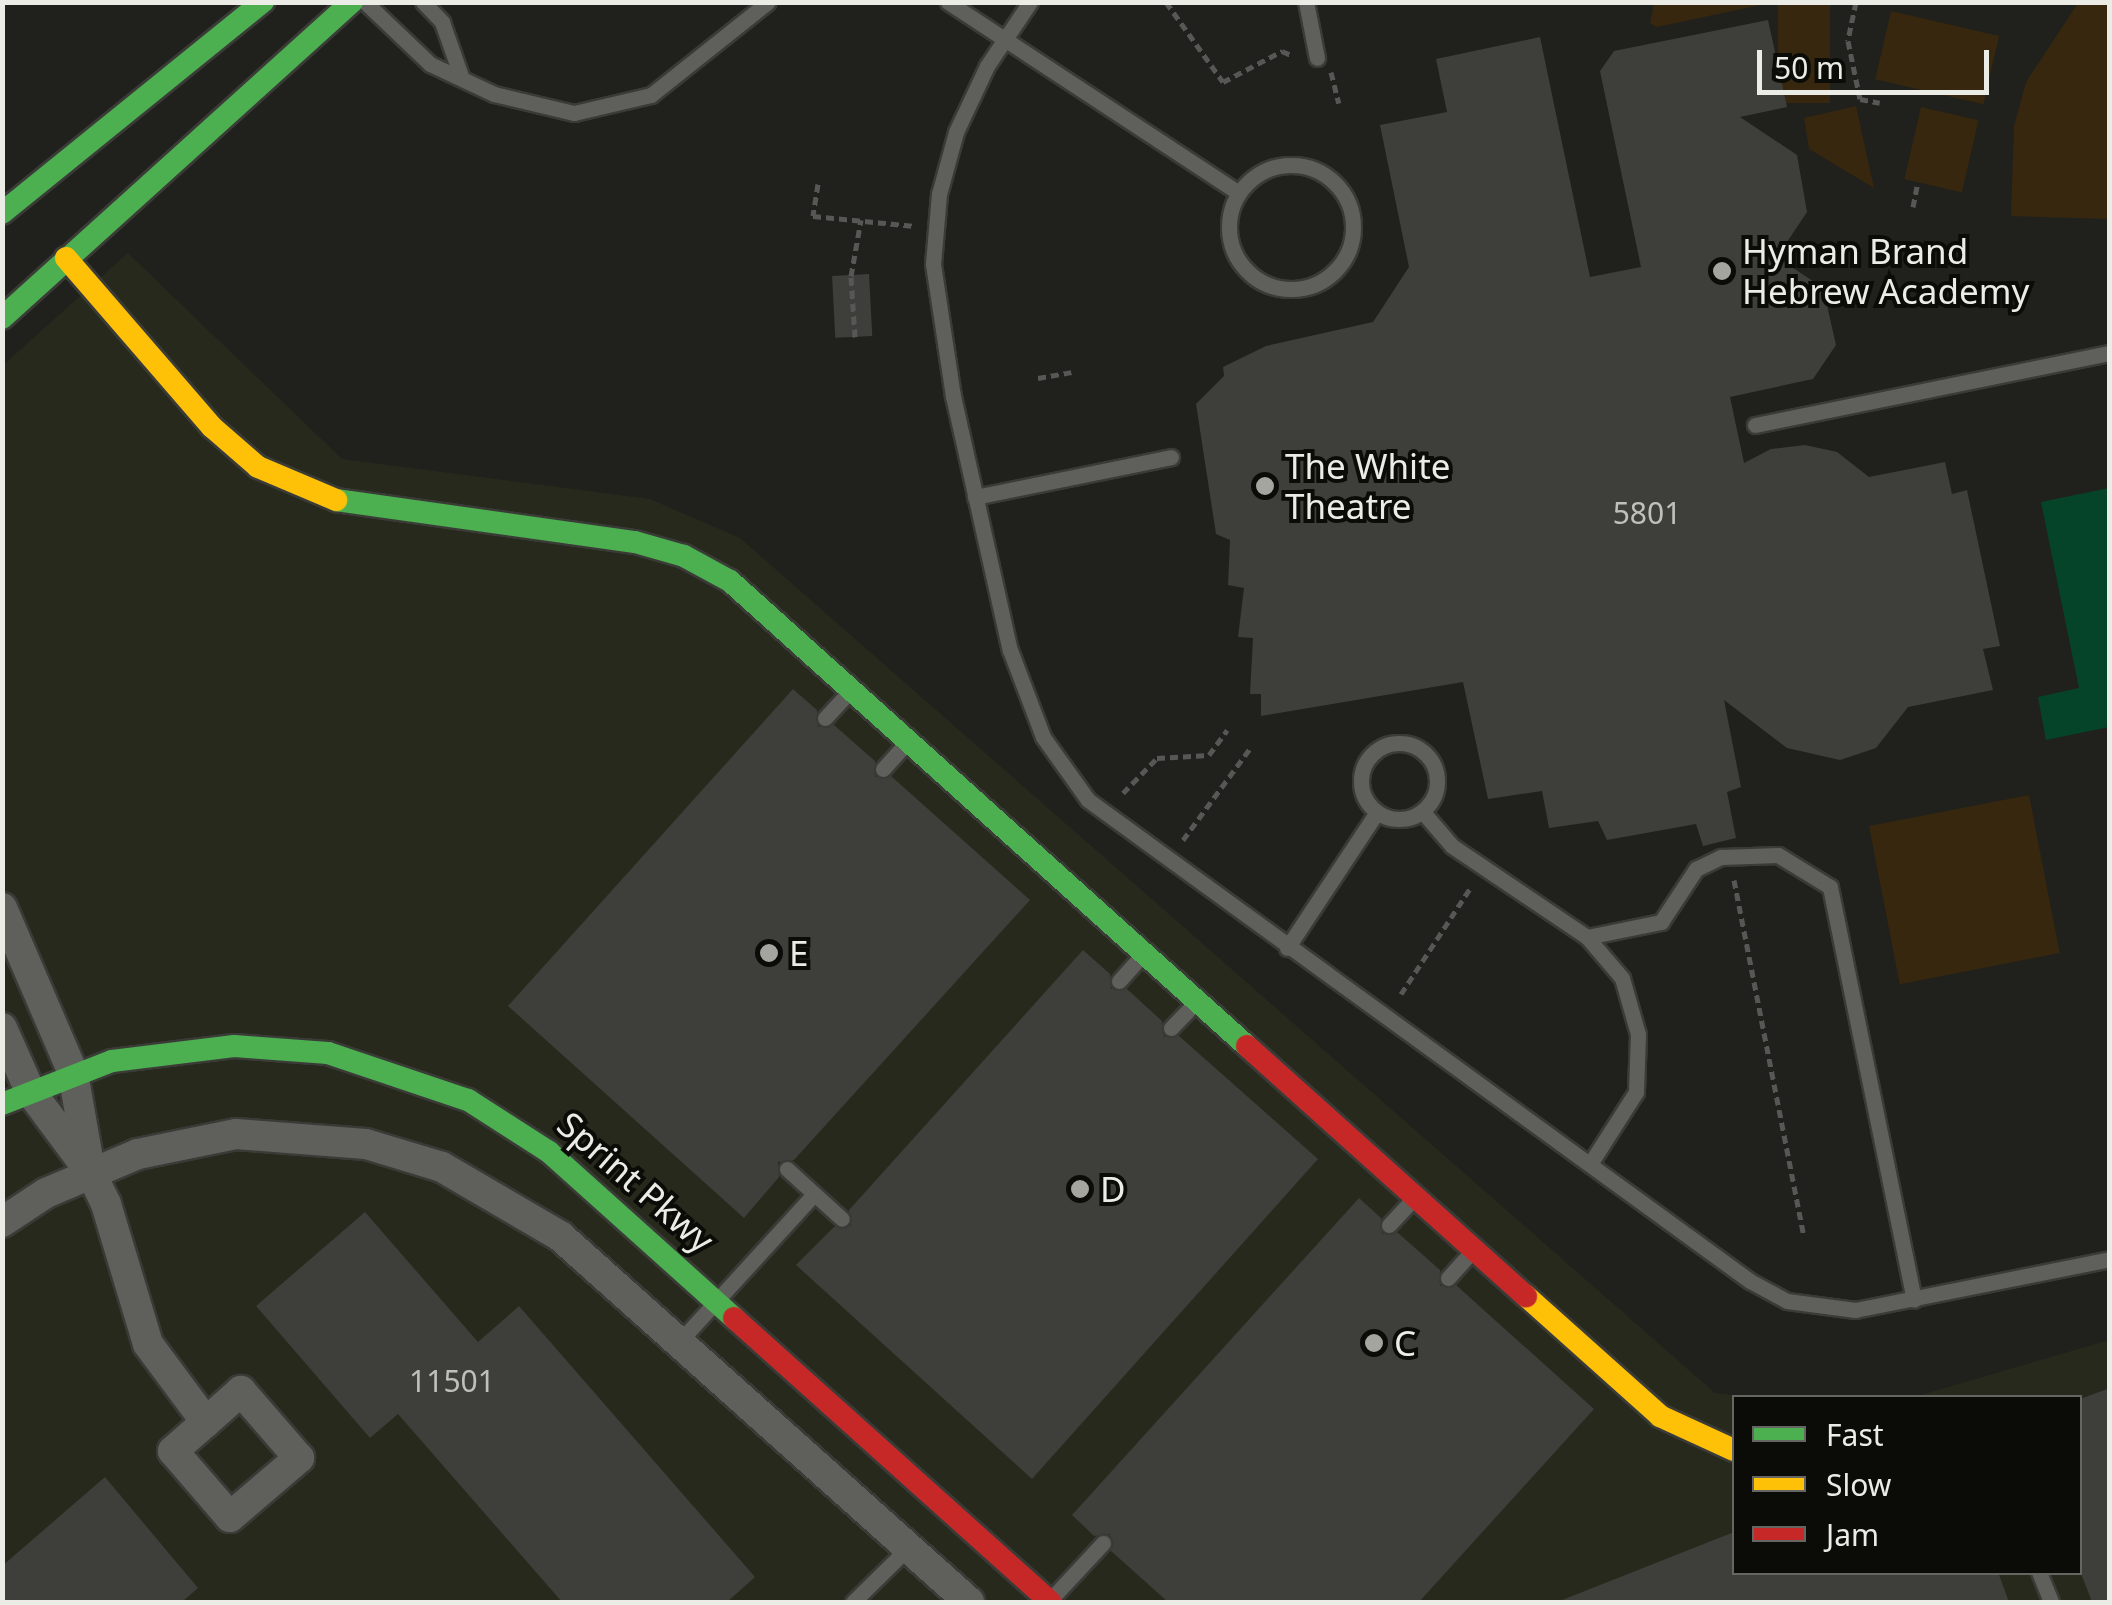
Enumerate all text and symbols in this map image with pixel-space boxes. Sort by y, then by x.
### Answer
scale bar [1762,30,1994,92]
text: 50 m [1774,47,1844,88]
place label: Hyman Brand Hebrew Academy [1742,230,2029,312]
marker: Hyman Brand Hebrew Academy [1711,260,1733,282]
place label: The White Theatre [1285,445,1451,527]
marker: The White Theatre [1254,475,1276,497]
house number: 5801 [1613,495,1681,531]
place label: E [789,932,808,974]
marker: E [758,942,780,964]
street label: Sprint Pkwy [549,1103,723,1261]
place label: D [1100,1168,1126,1210]
marker: D [1069,1178,1091,1200]
place label: C [1394,1322,1416,1364]
marker: C [1363,1332,1385,1354]
house number: 11501 [409,1363,495,1399]
legend [1732,1395,2082,1575]
text: Fast [1826,1414,1884,1455]
text: Slow [1826,1464,1891,1505]
text: Jam [1826,1514,1879,1555]

